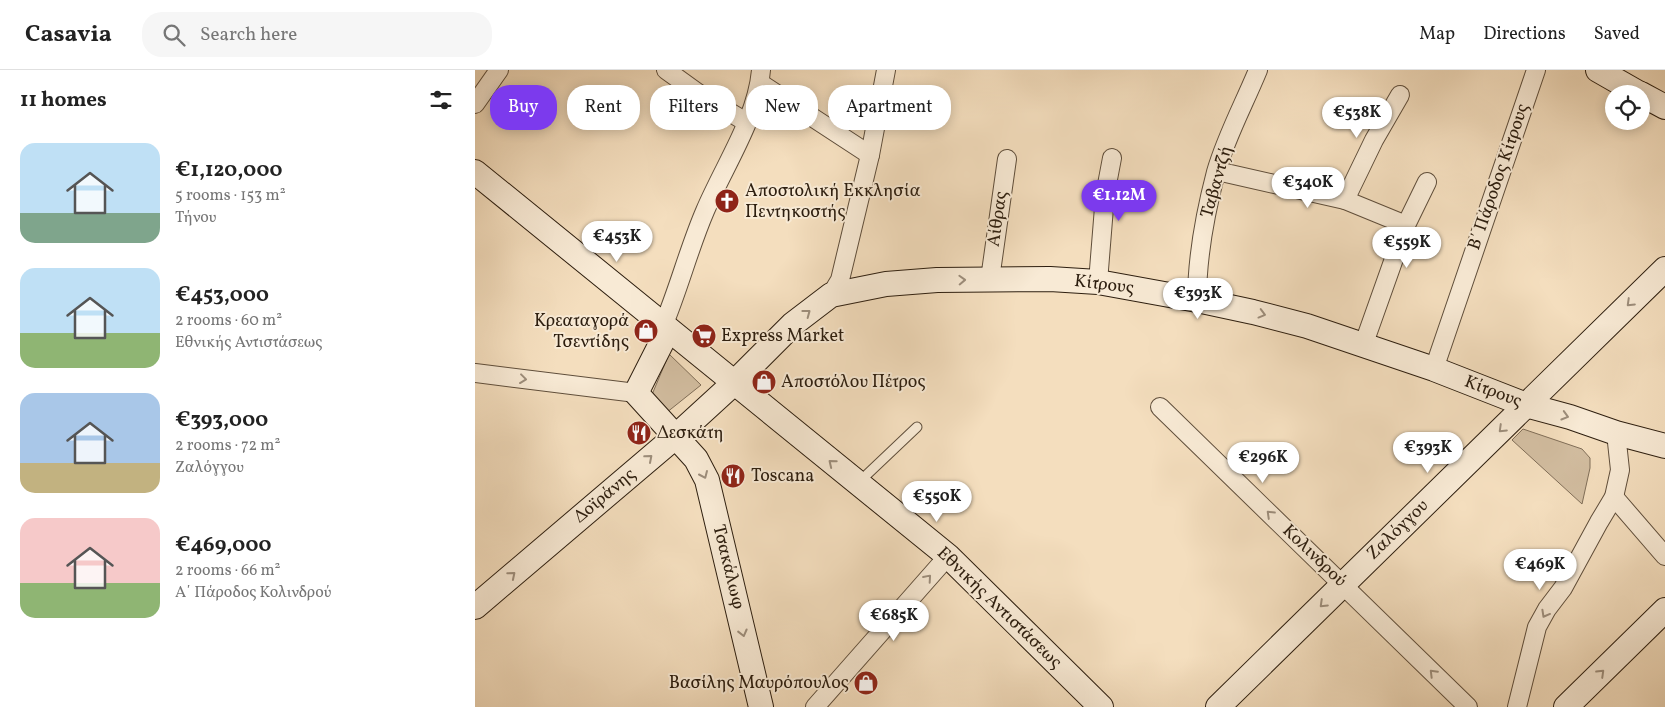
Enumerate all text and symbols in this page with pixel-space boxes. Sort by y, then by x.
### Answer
search box [142,12,492,57]
text: Casavia [25,18,112,52]
icon: search [160,21,188,49]
text: Search here [200,22,297,48]
text: Map [1419,22,1455,47]
text: Directions [1483,22,1566,47]
text: Saved [1594,22,1640,47]
chip: Buy [490,85,557,130]
chip: Rent [567,85,640,130]
chip: Filters [650,85,736,130]
chip: New [746,85,818,130]
chip: Apartment [828,85,951,130]
map controls [1605,85,1650,130]
button: locate [1605,85,1650,130]
text: 11 homes [20,86,107,115]
icon: filters [427,86,455,114]
pin: €538K [1322,97,1392,139]
street label: Β΄ Πάροδος Κίτρους [1462,100,1536,254]
text: €538K [1333,102,1381,124]
street label: Ταβαντζή [1195,143,1239,221]
text: €1,120,000 [175,156,282,185]
icon: home [60,163,120,223]
pin: €340K [1273,166,1343,209]
text: €340K [1283,172,1333,194]
place label: Αποστολική Εκκλησία Πεντηκοστής [745,179,921,225]
pin: €1.12M [1078,180,1160,222]
text: 5 rooms · 153 m² [175,185,286,207]
text: €1.12M [1093,185,1145,207]
church icon: Αποστολική Εκκλησία Πεντηκοστής [714,188,740,214]
street label: Αίθρας [982,190,1014,248]
text: Τήνου [175,207,217,229]
pin: €453K [582,220,652,263]
text: €453K [593,226,641,248]
pin: €559K [1372,226,1442,269]
text: €559K [1383,232,1431,254]
street label: Κίτρους [1073,269,1135,301]
one-way arrow [959,274,967,285]
pin: €393K [1163,278,1233,320]
text: €453,000 [175,281,269,310]
text: €393K [1174,283,1222,305]
icon: home [60,288,120,348]
one-way arrow [1627,297,1636,306]
one-way arrow [1257,308,1266,319]
place label: Κρεαταγορά Τσεντίδης [534,309,629,355]
text: 2 rooms · 60 m² [175,310,282,332]
one-way arrow [801,310,811,319]
shop icon: Κρεαταγορά Τσεντίδης [633,318,659,344]
supermarket icon: Express Market [691,323,717,349]
place label: Express Market [721,324,844,349]
text: Εθνικής Αντιστάσεως [175,332,322,354]
shop icon: Αποστόλου Πέτρος [751,369,777,395]
place label: Αποστόλου Πέτρος [781,370,926,395]
street label: Κίτρους [1461,370,1525,414]
one-way arrow [520,373,528,384]
text: €393,000 [175,406,268,435]
one-way arrow [1560,410,1568,420]
icon: home [60,413,120,473]
restaurant icon: Δεσκάτη [626,420,652,446]
place label: Δεσκάτη [657,421,724,446]
one-way arrow [1498,423,1507,432]
pin: €393K [1393,432,1463,474]
text: 2 rooms · 72 m² [175,435,280,457]
text: €393K [1404,437,1452,459]
pin: €296K [1228,442,1298,484]
text: €296K [1238,447,1288,469]
one-way arrow [643,456,652,464]
text: Ζαλόγγου [175,457,244,479]
one-way arrow [829,459,838,468]
street label: Δοϊράνης [569,463,641,529]
restaurant icon: Toscana [720,463,746,489]
place label: Toscana [751,464,814,489]
one-way arrow [698,470,708,479]
pin: €550K [902,480,972,523]
text: €550K [913,486,961,508]
street label: Ζαλόγγου [1361,494,1435,566]
one-way arrow [1267,511,1276,520]
street label: Κολινδρού [1276,519,1352,593]
street label: Τσακάλωφ [705,522,751,612]
text: €469,000 [175,531,272,560]
icon: home [60,538,120,598]
street label: Εθνικής Αντιστάσεως [931,541,1067,675]
pin: €469K [1505,548,1575,591]
text: €469K [1515,554,1565,576]
text: 2 rooms · 66 m² [175,560,281,582]
one-way arrow [506,573,515,581]
one-way arrow [922,575,931,584]
text: Α΄ Πάροδος Κολινδρού [175,582,331,604]
one-way arrow [1320,598,1329,607]
pin: €685K [859,600,929,642]
text: €685K [870,605,918,627]
one-way arrow [1541,609,1551,618]
one-way arrow [738,628,748,636]
shop icon: Βασίλης Μαυρόπουλος [853,670,879,696]
one-way arrow [1430,670,1439,679]
one-way arrow [1595,670,1604,679]
place label: Βασίλης Μαυρόπουλος [669,671,849,696]

